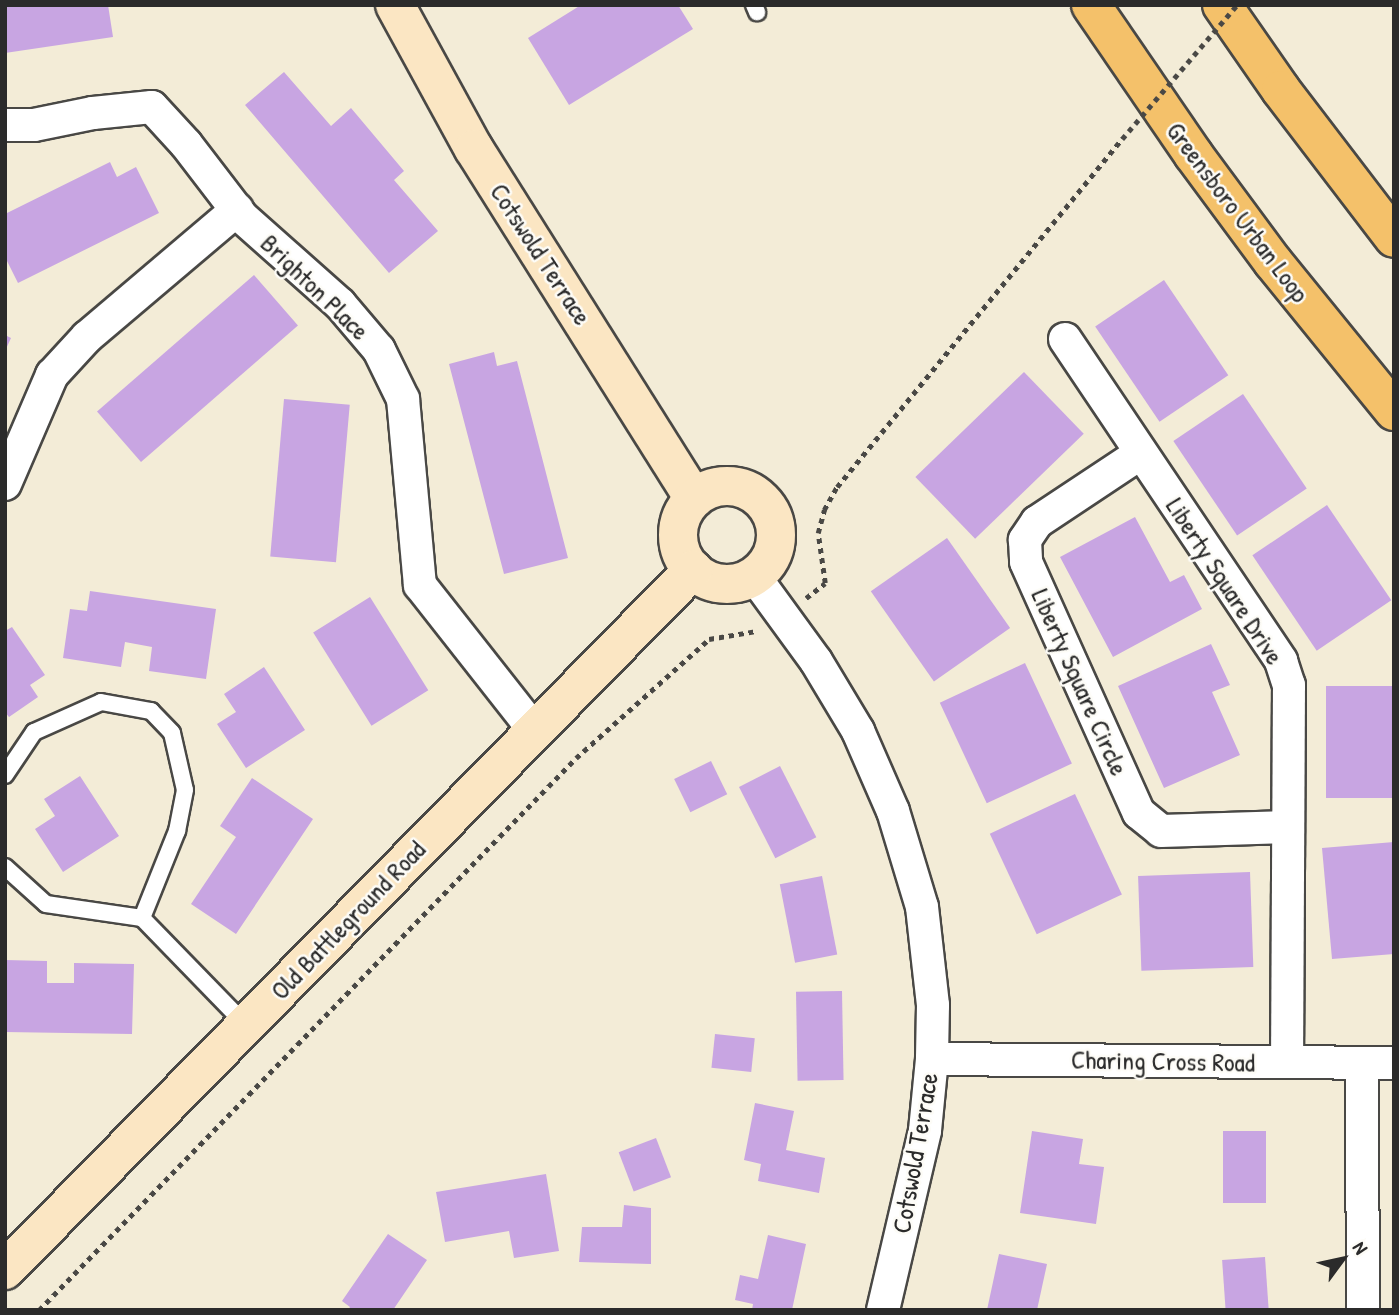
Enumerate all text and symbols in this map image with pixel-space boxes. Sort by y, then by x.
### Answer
street label: Greensboro Urban Loop [1160,116,1316,308]
street label: Cotswold Terrace [484,177,598,331]
street label: Brighton Place [254,228,376,346]
street label: Liberty Square Drive [1160,492,1290,670]
street label: Liberty Square Circle [1025,584,1135,780]
street label: Old Battleground Road [264,834,432,1006]
street label: Charing Cross Road [1071,1044,1255,1078]
street label: Cotswold Terrace [886,1070,944,1236]
north arrow [1308,1224,1378,1294]
text: N [1347,1236,1374,1259]

